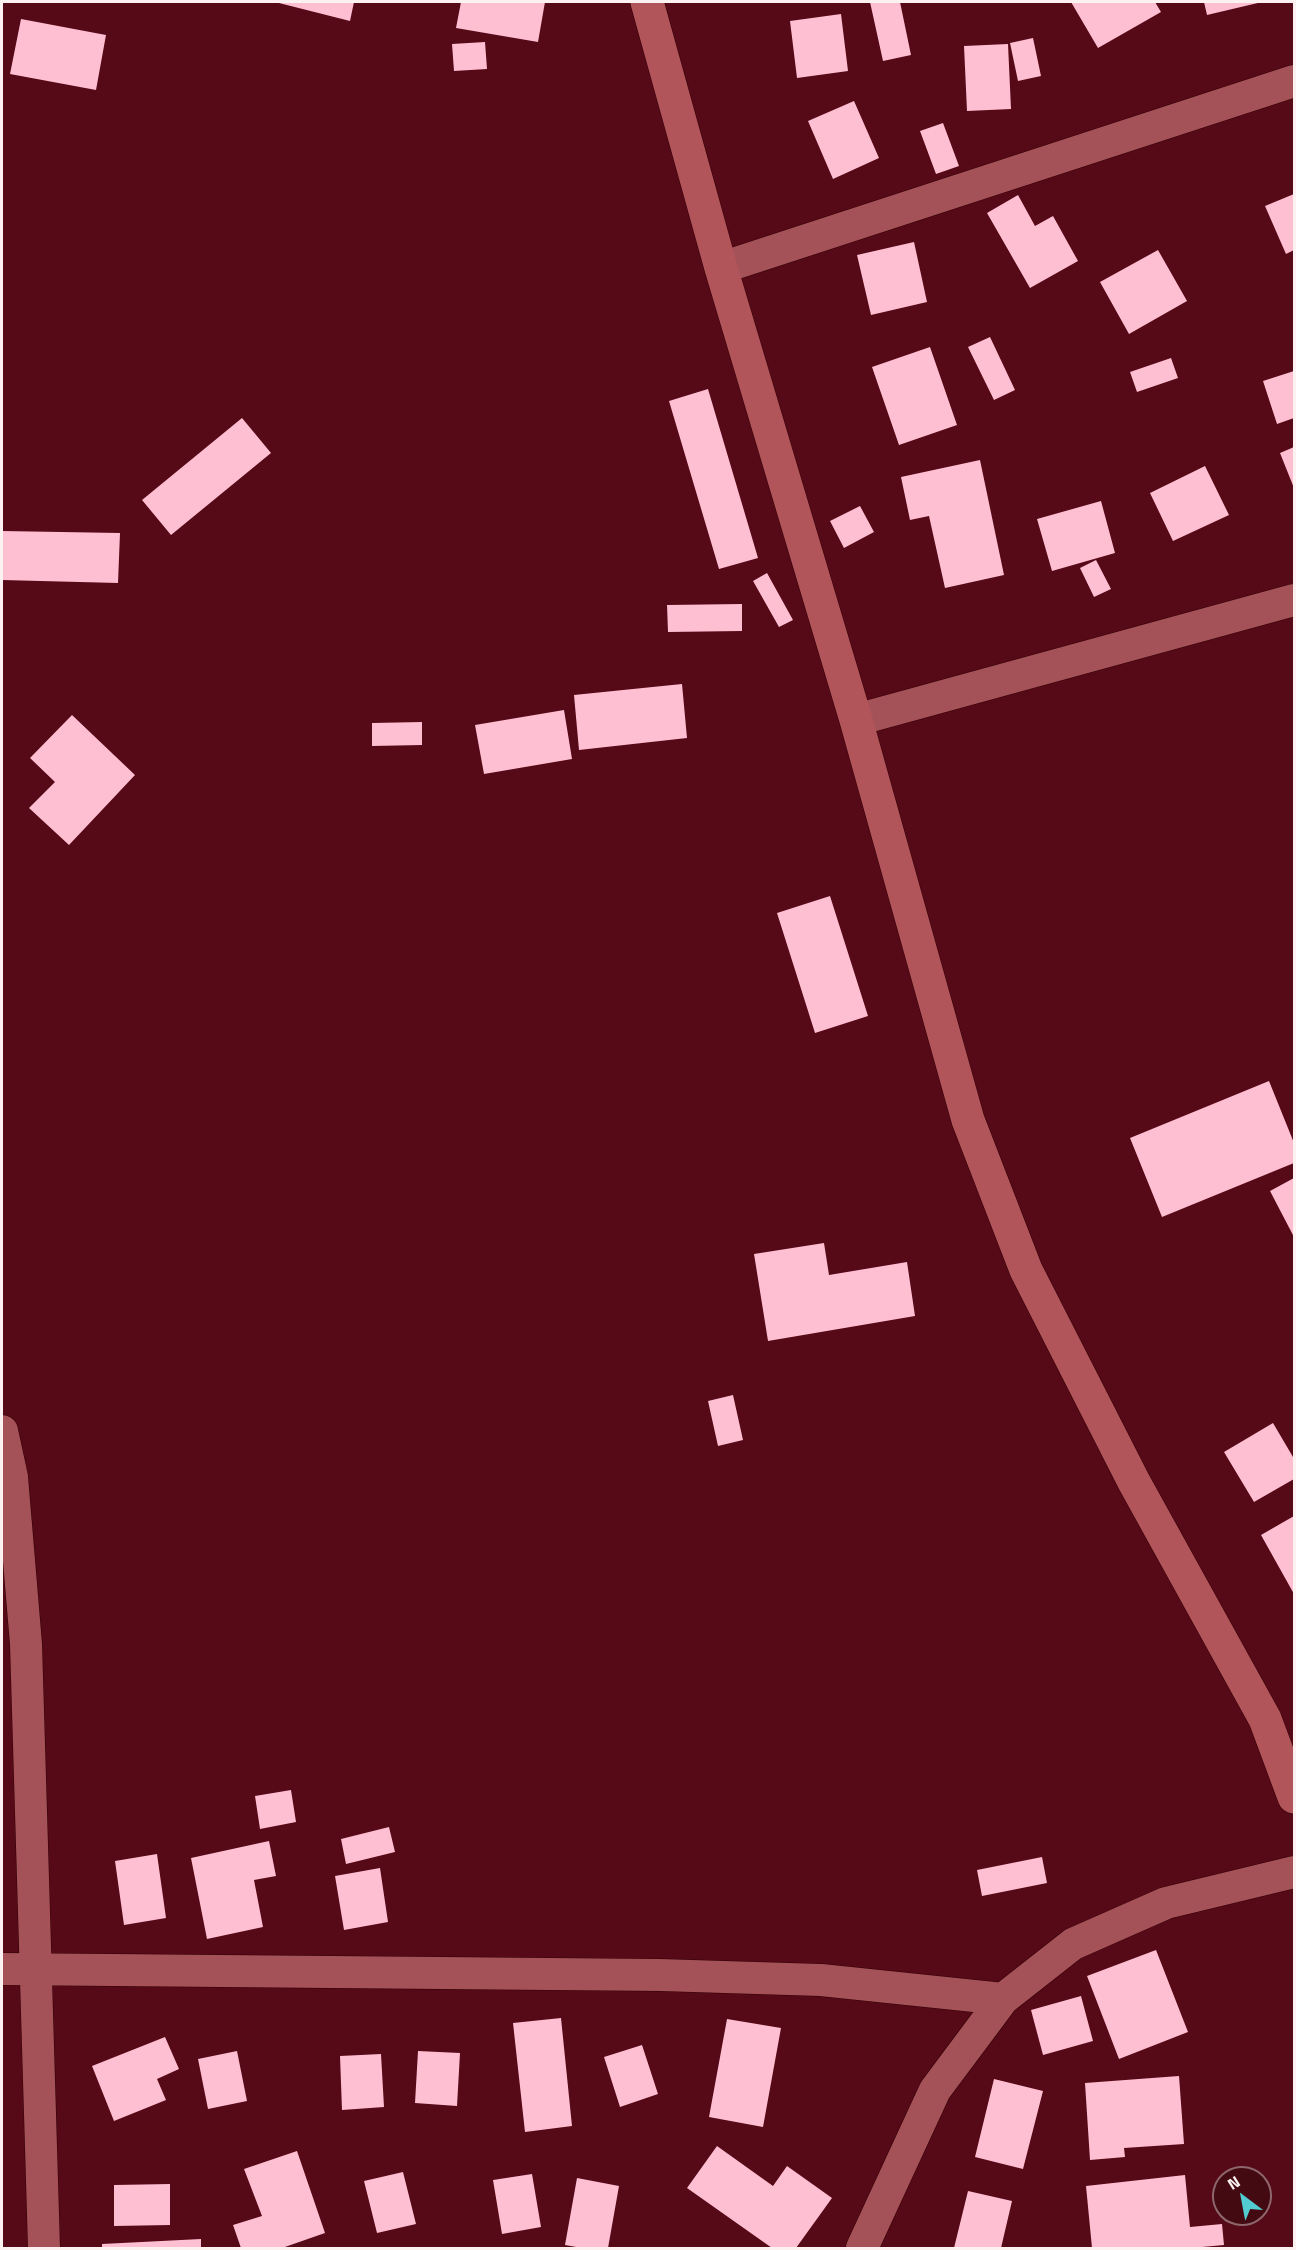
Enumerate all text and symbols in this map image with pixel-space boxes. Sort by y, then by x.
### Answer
north arrow [1212,2166,1272,2226]
text: N [1222,2169,1245,2196]

